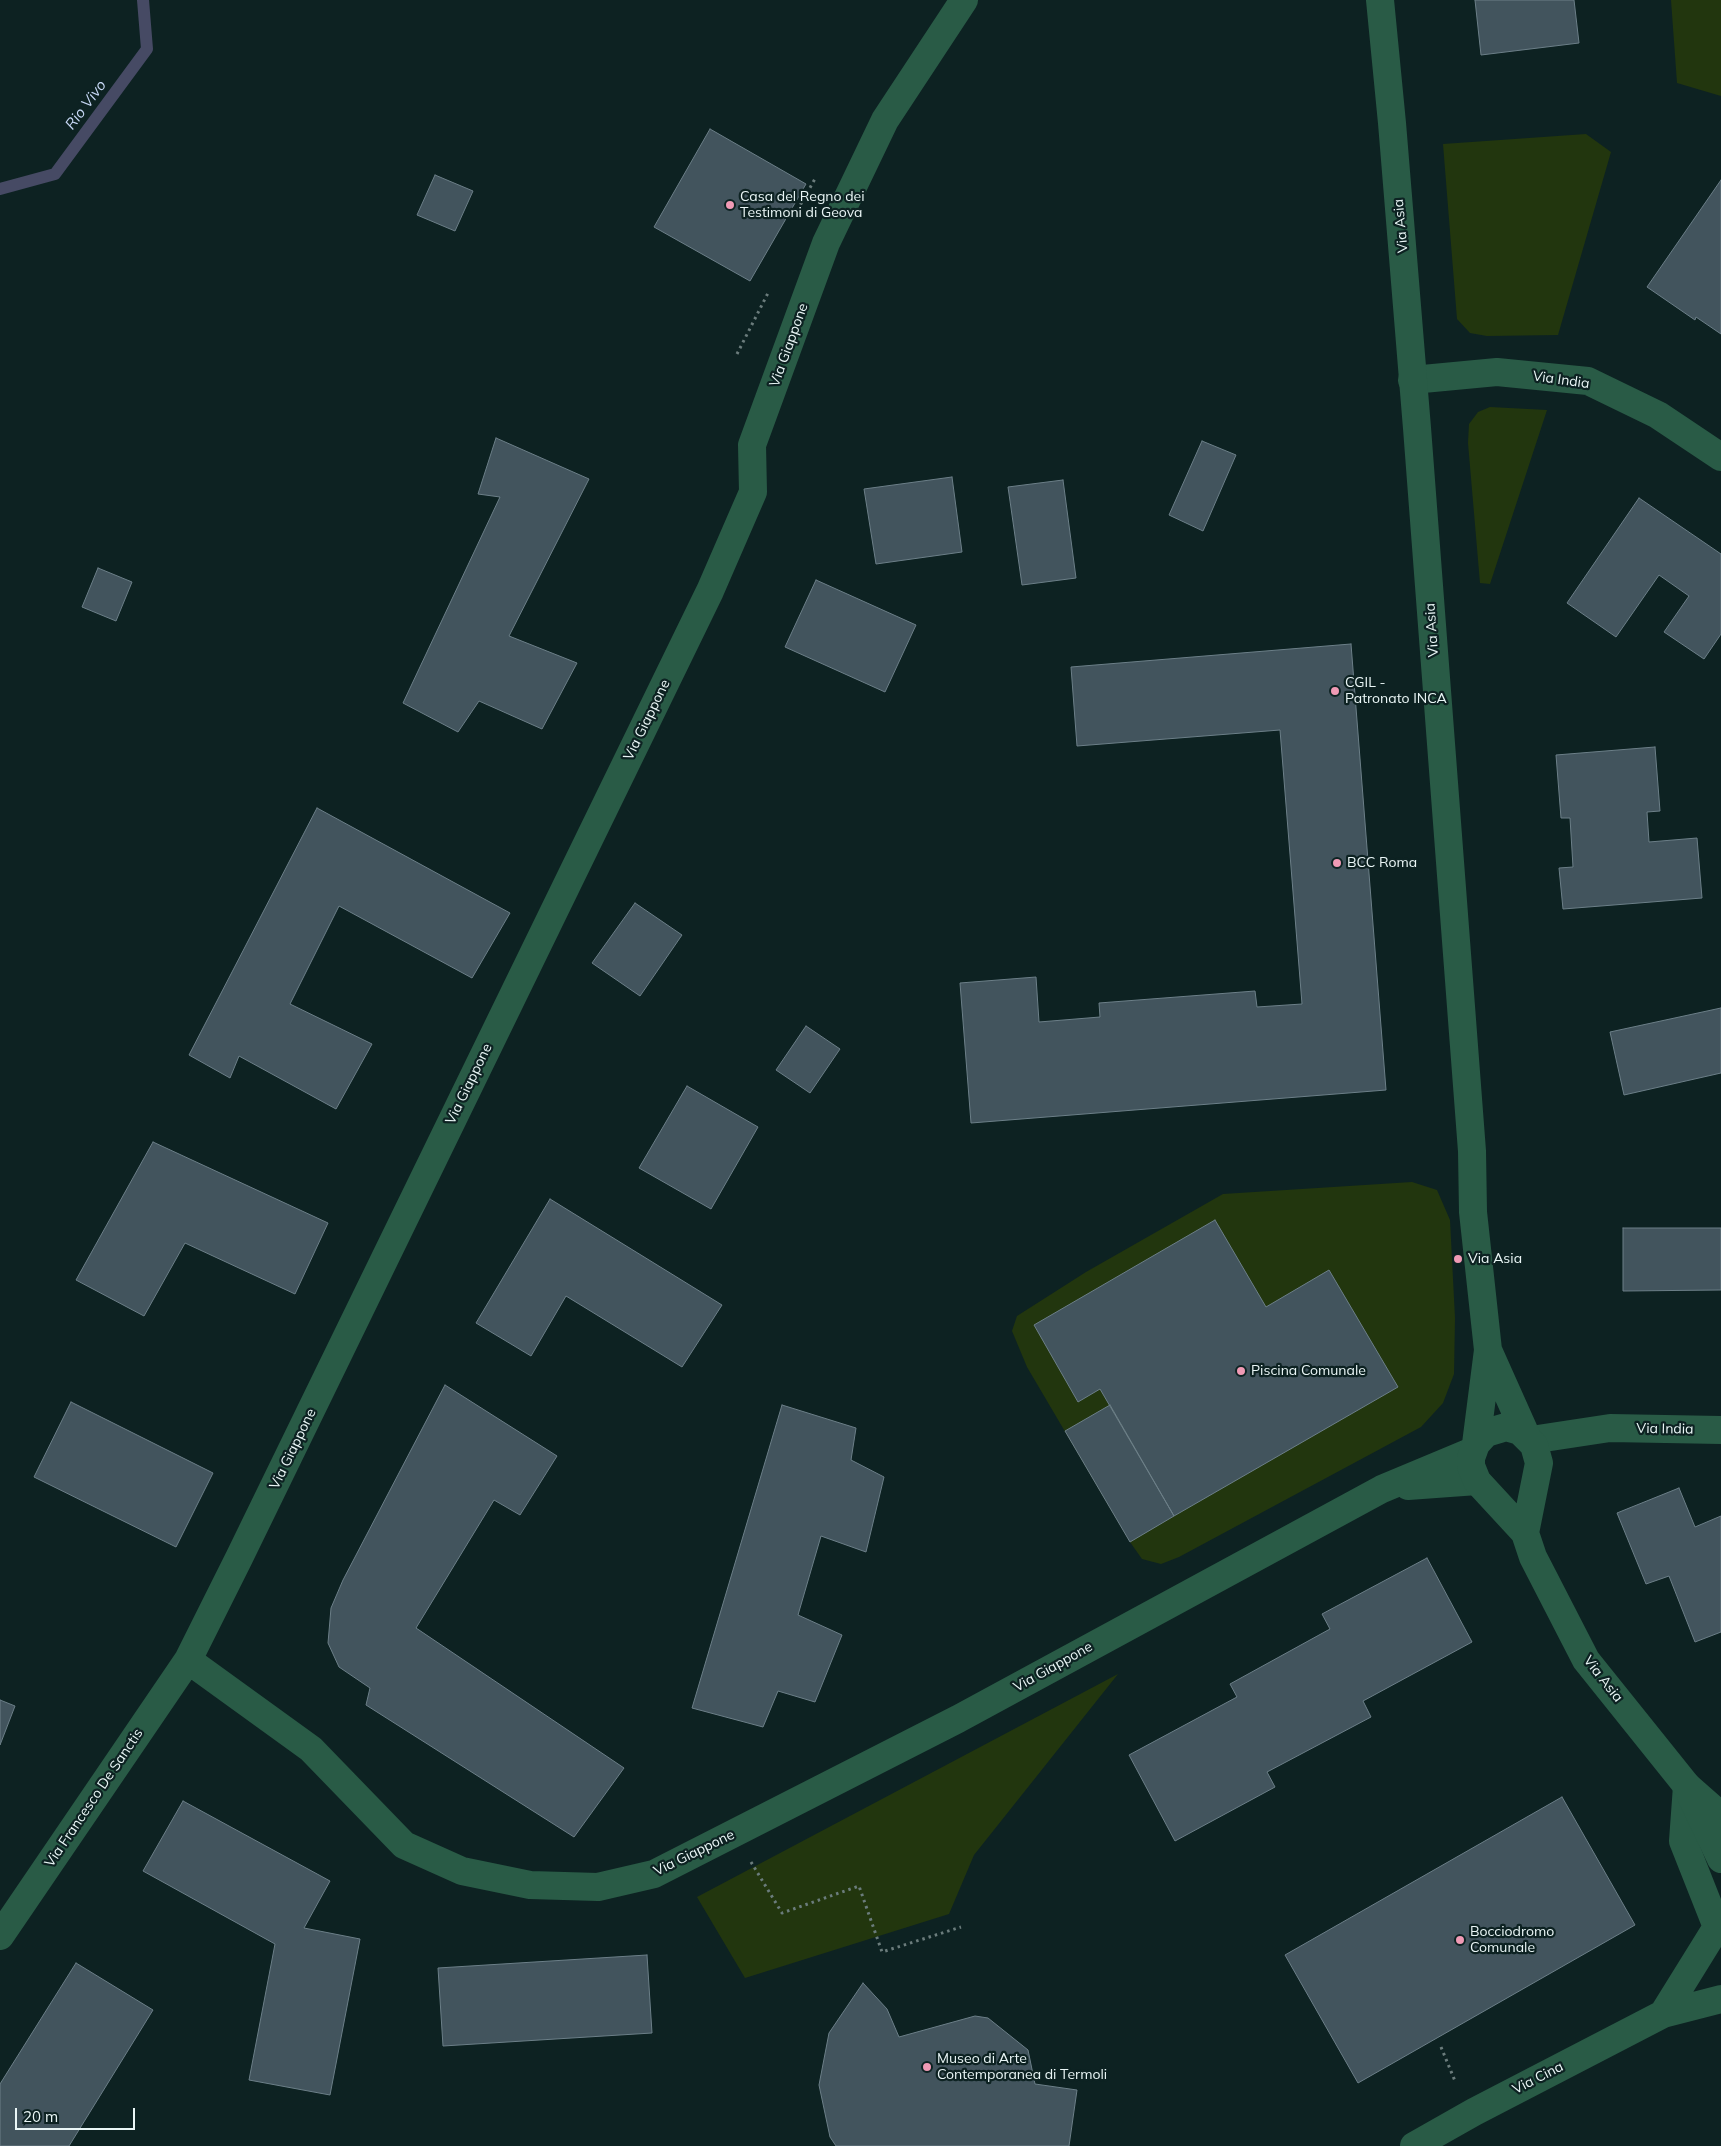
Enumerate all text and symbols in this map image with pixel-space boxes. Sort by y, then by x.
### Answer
water label: Rio Vivo [62,77,110,133]
place label: Casa del Regno dei Testimoni di Geova [740,189,865,222]
street label: Via Asia [1390,198,1412,254]
marker: Casa del Regno dei Testimoni di Geova [724,199,736,211]
street label: Via Giappone [766,301,812,389]
street label: Via India [1532,368,1590,392]
street label: Via Asia [1422,602,1442,658]
place label: CGIL - Patronato INCA [1345,675,1447,708]
street label: Via Giappone [620,677,674,763]
marker: CGIL - Patronato INCA [1329,685,1341,697]
place label: BCC Roma [1347,855,1417,871]
marker: BCC Roma [1331,857,1343,869]
street label: Via Giappone [442,1041,496,1127]
place label: Via Asia [1468,1251,1522,1267]
marker: Via Asia [1452,1253,1464,1265]
place label: Piscina Comunale [1251,1363,1366,1379]
marker: Piscina Comunale [1235,1365,1247,1377]
street label: Via Giappone [266,1406,320,1492]
street label: Via India [1636,1420,1694,1438]
street label: Via Giappone [1011,1638,1095,1696]
street label: Via Asia [1580,1653,1626,1705]
street label: Via Francesco De Sanctis [41,1726,147,1870]
street label: Via Giappone [651,1826,737,1880]
place label: Bocciodromo Comunale [1470,1924,1554,1956]
marker: Bocciodromo Comunale [1454,1934,1466,1946]
place label: Museo di Arte Contemporanea di Termoli [937,2051,1107,2084]
street label: Via Cina [1510,2058,1566,2098]
marker: Museo di Arte Contemporanea di Termoli [921,2061,933,2073]
scale bar [18,2098,138,2130]
text: 20 m [23,2107,58,2126]

